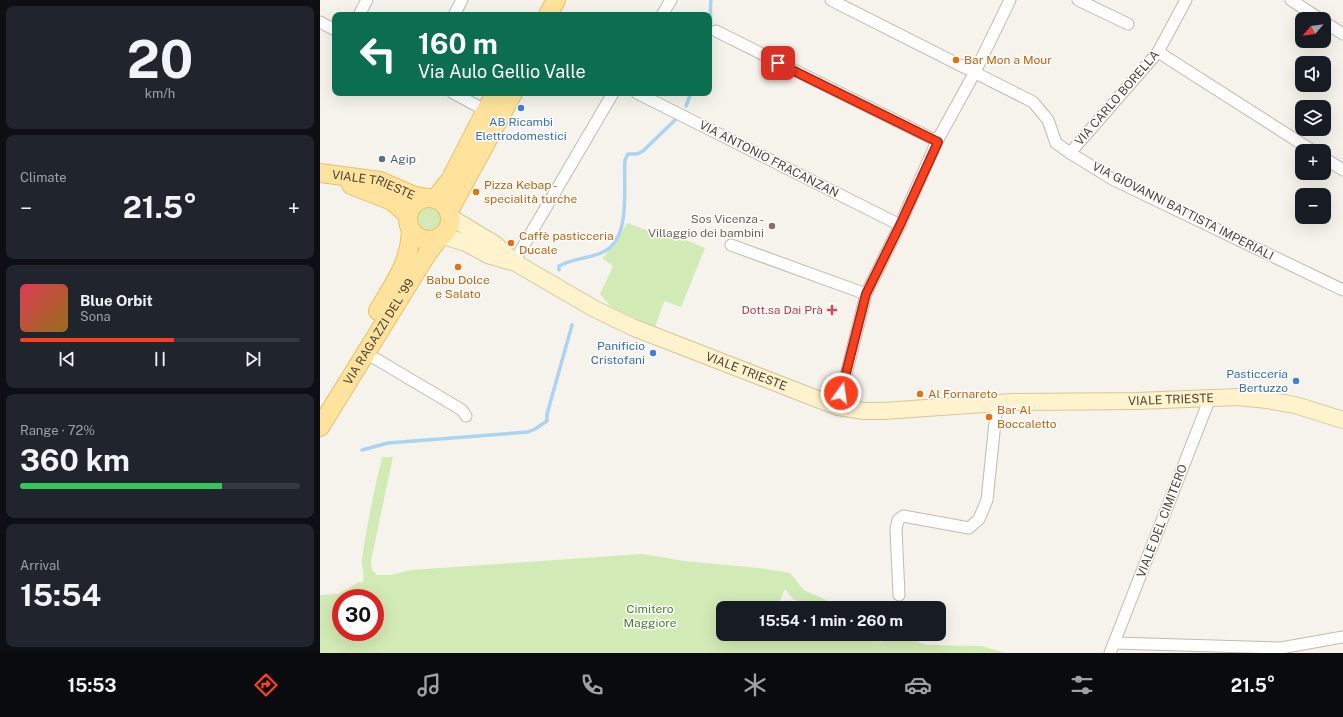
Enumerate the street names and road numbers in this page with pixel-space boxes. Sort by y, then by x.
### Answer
street label: VIA CARLO BORELLA [1072,47,1162,148]
street label: VIA ANTONIO FRACANZAN [697,118,841,200]
street label: VIA GIOVANNI BATTISTA IMPERIALI [1090,159,1276,263]
street label: VIALE TRIESTE [331,168,417,202]
street label: VIA RAGAZZI DEL '99 [341,276,417,387]
street label: VIALE TRIESTE [704,349,789,393]
street label: VIALE TRIESTE [1128,391,1214,408]
street label: VIALE DEL CIMITERO [1134,462,1190,580]

